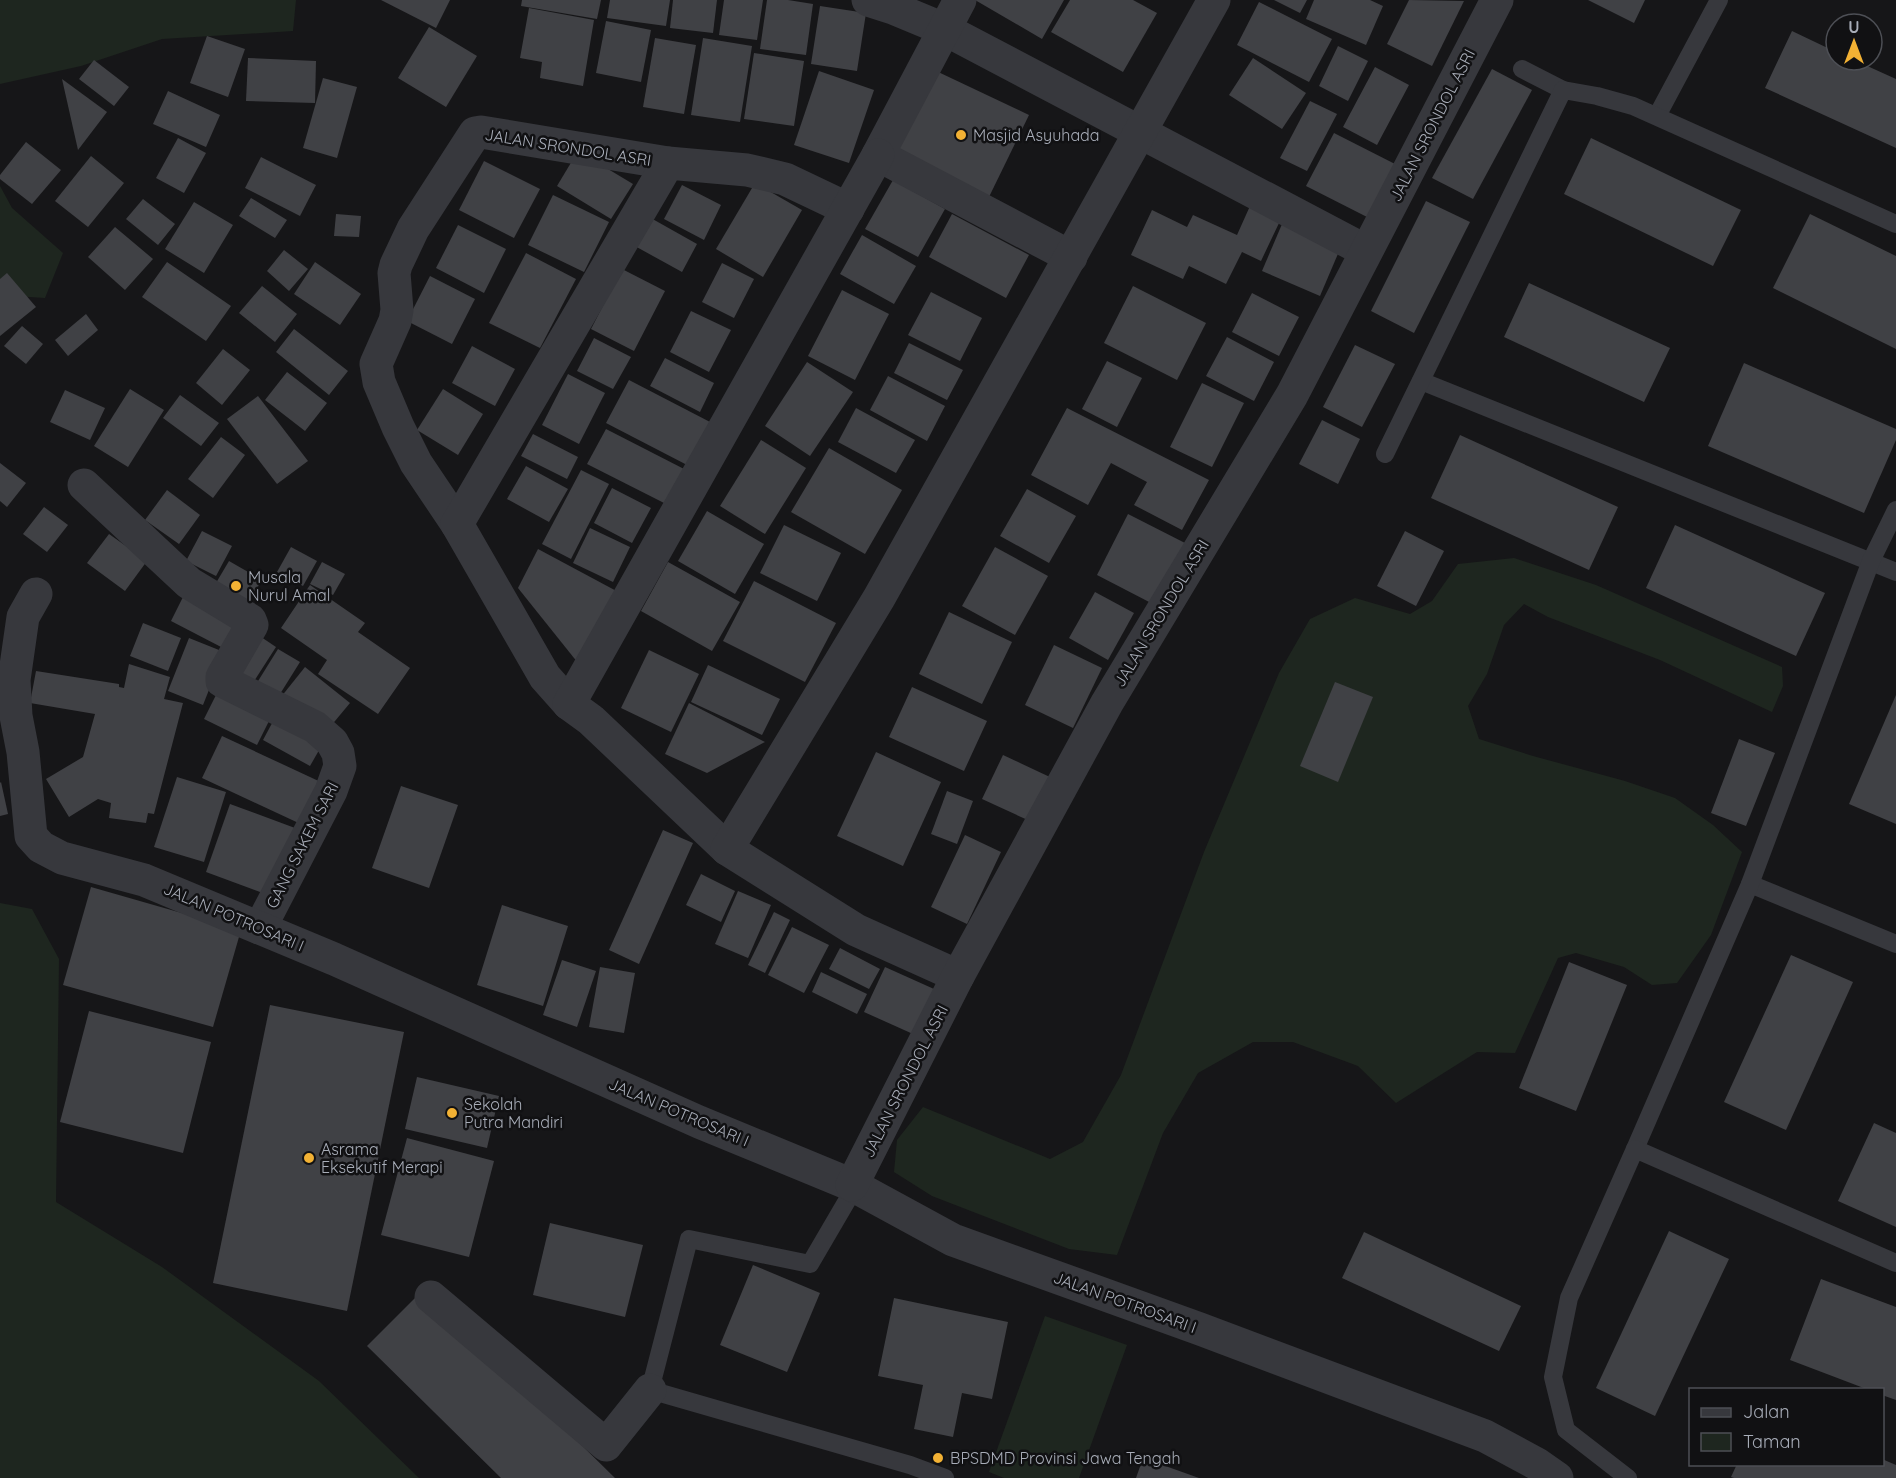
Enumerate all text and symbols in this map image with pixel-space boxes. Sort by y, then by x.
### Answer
north arrow [1824,12,1884,72]
text: U [1848,17,1860,37]
street label: JALAN SRONDOL ASRI [1385,45,1479,205]
street label: JALAN SRONDOL ASRI [483,124,653,170]
place label: Masjid Asyuhada [973,125,1099,145]
marker: Masjid Asyuhada [954,128,968,142]
street label: JALAN SRONDOL ASRI [1109,536,1213,690]
place label: Musala Nurul Amal [248,567,330,605]
marker: Musala Nurul Amal [229,579,243,593]
street label: GANG SAKEM SARI [261,778,343,912]
street label: JALAN POTROSARI I [161,878,307,956]
street label: JALAN SRONDOL ASRI [858,1001,952,1161]
street label: JALAN POTROSARI I [606,1073,752,1151]
place label: Sekolah Putra Mandiri [464,1094,563,1132]
marker: Sekolah Putra Mandiri [445,1106,459,1120]
place label: Asrama Eksekutif Merapi [321,1139,443,1177]
marker: Asrama Eksekutif Merapi [302,1151,316,1165]
street label: JALAN POTROSARI I [1051,1267,1199,1337]
legend [1689,1388,1884,1466]
text: Jalan [1743,1400,1790,1423]
text: Taman [1743,1430,1801,1453]
place label: BPSDMD Provinsi Jawa Tengah [950,1448,1181,1468]
marker: BPSDMD Provinsi Jawa Tengah [931,1451,945,1465]

